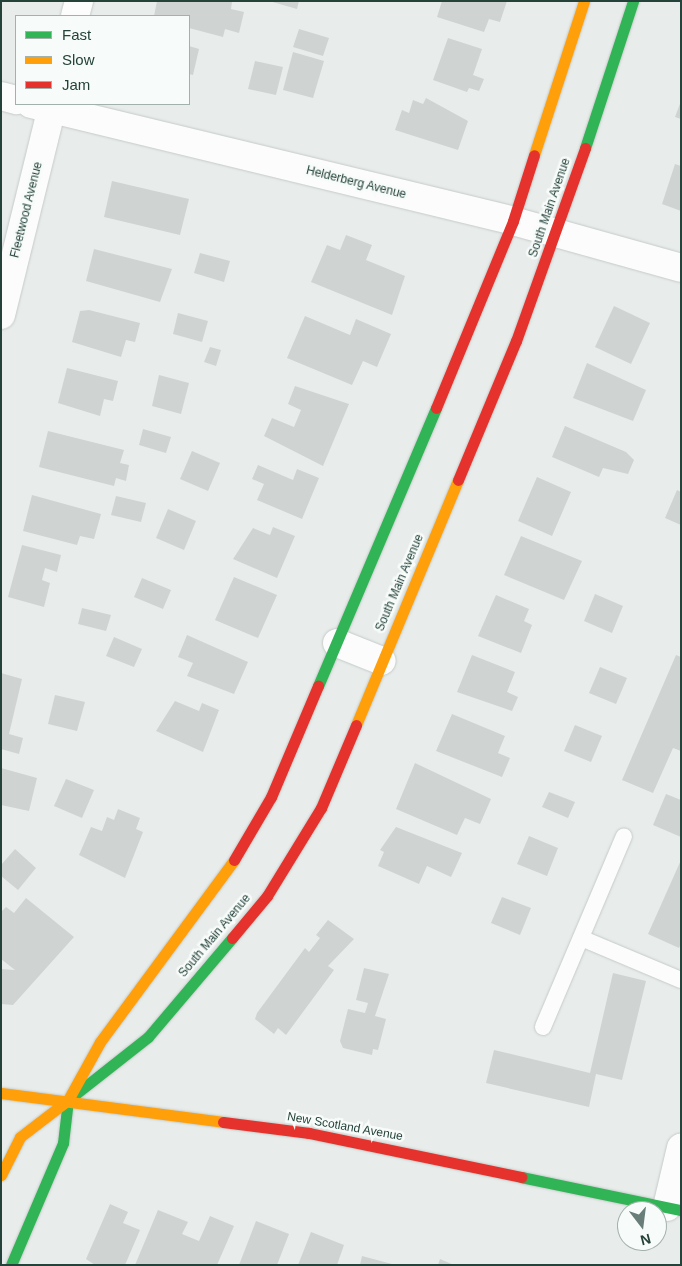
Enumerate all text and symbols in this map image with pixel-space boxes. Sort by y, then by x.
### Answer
legend [15,15,190,105]
text: Fast [62,26,91,43]
text: Slow [62,51,95,68]
text: Jam [62,76,90,93]
street label: South Main Avenue [526,156,574,260]
street label: Fleetwood Avenue [8,160,46,260]
street label: Helderberg Avenue [304,164,408,202]
street label: South Main Avenue [373,532,427,634]
street label: South Main Avenue [176,891,254,981]
street label: New Scotland Avenue [286,1110,404,1144]
north arrow [617,1201,667,1251]
text: N [639,1230,653,1249]

